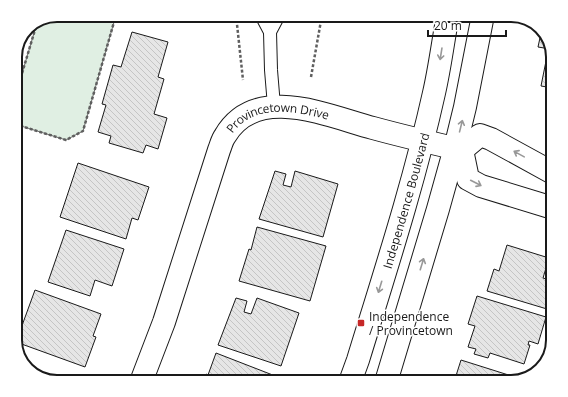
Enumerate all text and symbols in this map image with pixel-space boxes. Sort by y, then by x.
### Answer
scale bar [428,12,506,38]
text: 20 m [434,17,462,34]
one-way arrow [437,47,445,60]
street label: Provincetown Drive [222,98,332,136]
one-way arrow [457,119,465,132]
street label: Independence Boulevard [378,131,433,270]
one-way arrow [513,150,525,158]
one-way arrow [470,180,482,187]
one-way arrow [419,258,426,271]
one-way arrow [376,281,383,294]
place label: Independence / Provincetown [369,308,453,339]
marker: Independence / Provincetown [356,318,366,328]

